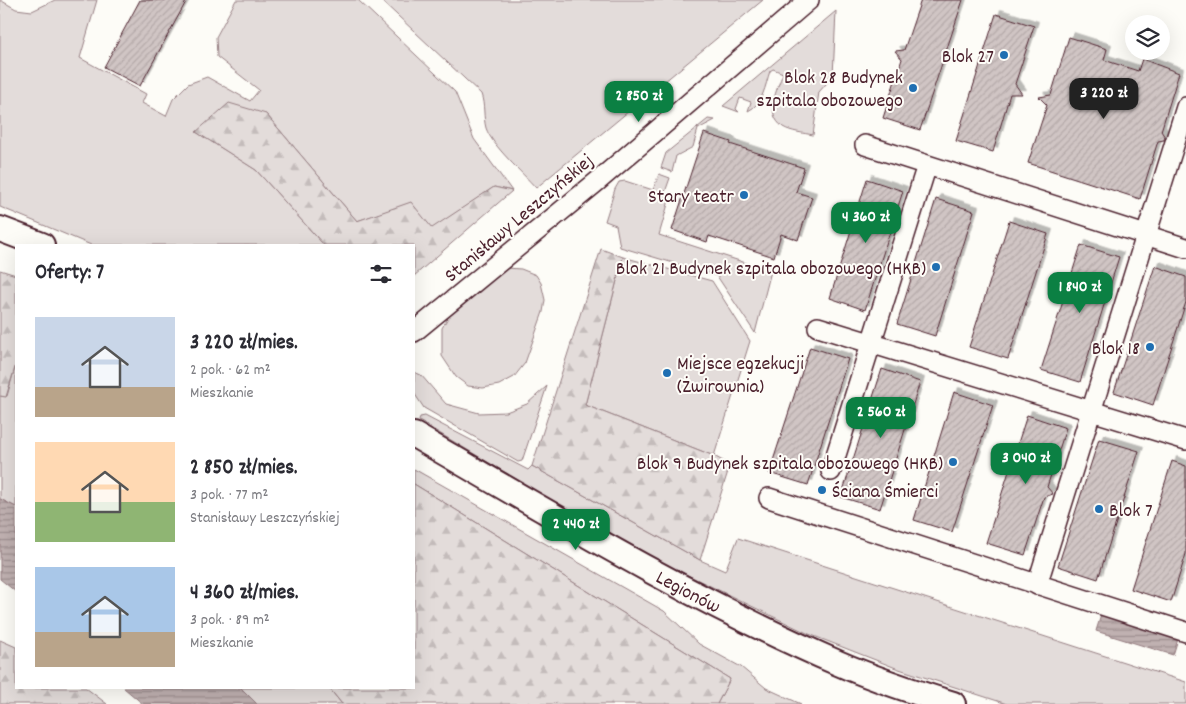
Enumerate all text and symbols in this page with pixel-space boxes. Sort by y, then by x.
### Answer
map controls [1125,15,1170,60]
button: layers [1125,15,1170,60]
place label: Blok 27 [942,44,994,72]
marker: Blok 27 [998,49,1010,61]
place label: Blok 28 Budynek szpitala obozowego [756,65,903,116]
pin: 3 220 zł [1052,78,1156,120]
pin: 2 850 zł [587,80,691,123]
marker: Blok 28 Budynek szpitala obozowego [907,82,919,94]
text: 3 220 zł [1080,82,1128,105]
text: 2 850 zł [616,85,663,108]
street label: Stanisławy Leszczyńskiej [439,148,601,290]
place label: Stary teatr [648,184,735,212]
marker: Stary teatr [738,189,750,201]
pin: 4 360 zł [814,202,918,244]
text: 4 360 zł [842,206,890,229]
place label: Blok 21 Budynek szpitala obozowego (HKB) [616,256,926,284]
text: Oferty: 7 [35,259,104,289]
icon: filters [367,260,395,288]
marker: Blok 21 Budynek szpitala obozowego (HKB) [930,261,942,273]
pin: 1 840 zł [1028,272,1132,314]
text: 1 840 zł [1059,276,1101,299]
text: 3 220 zł/mies. [190,329,298,359]
place label: Blok 18 [1092,336,1140,364]
icon: home [75,337,135,397]
marker: Blok 18 [1144,341,1156,353]
place label: Miejsce egzekucji (Żwirownia) [677,351,804,402]
text: 2 pok. · 62 m² [190,359,271,382]
marker: Miejsce egzekucji (Żwirownia) [661,367,673,379]
text: Mieszkanie [190,382,254,405]
pin: 2 560 zł [829,396,933,439]
text: 2 560 zł [857,401,905,424]
pin: 3 040 zł [974,442,1078,485]
text: 3 040 zł [1002,447,1050,470]
place label: Blok 9 Budynek szpitala obozowego (HKB) [637,451,943,479]
text: 2 850 zł/mies. [190,454,298,484]
marker: Blok 9 Budynek szpitala obozowego (HKB) [947,456,959,468]
icon: home [75,462,135,522]
place label: Ściana Śmierci [832,479,938,507]
text: 3 pok. · 77 m² [190,484,268,507]
marker: Ściana Śmierci [816,484,828,496]
place label: Blok 7 [1109,498,1153,526]
marker: Blok 7 [1093,503,1105,515]
text: Stanisławy Leszczyńskiej [190,507,340,530]
pin: 2 440 zł [524,508,628,551]
text: 2 440 zł [553,513,599,536]
street label: Legionów [650,565,725,622]
text: 4 360 zł/mies. [190,579,299,609]
icon: home [75,587,135,647]
text: 3 pok. · 89 m² [190,609,270,632]
text: Mieszkanie [190,632,254,655]

